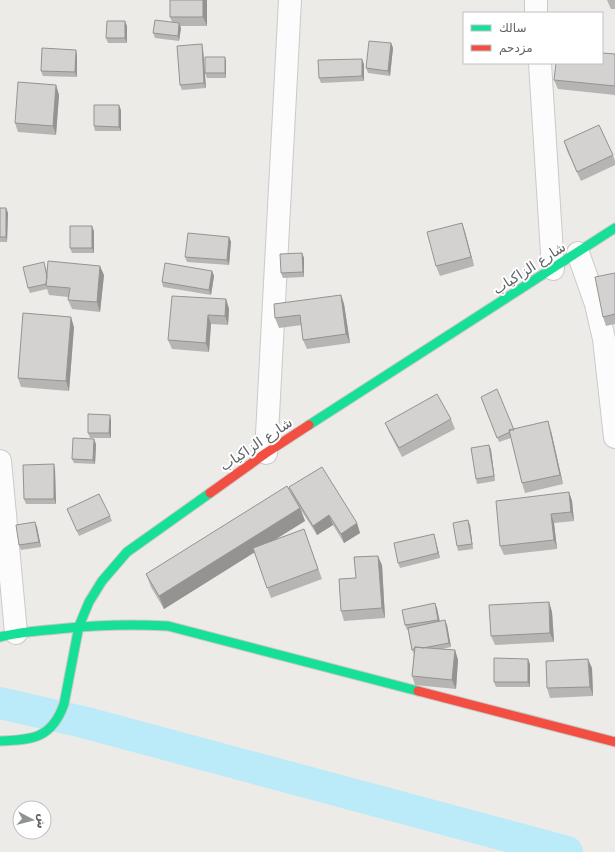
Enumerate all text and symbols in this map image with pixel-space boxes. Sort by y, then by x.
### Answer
legend [463,12,603,64]
text: سالك [499,21,526,35]
text: مزدحم [499,41,533,56]
street label: شارع الزاكياب [490,239,569,298]
street label: شارع الزاكياب [217,414,296,475]
north arrow [12,800,52,840]
text: ش [34,813,49,829]

